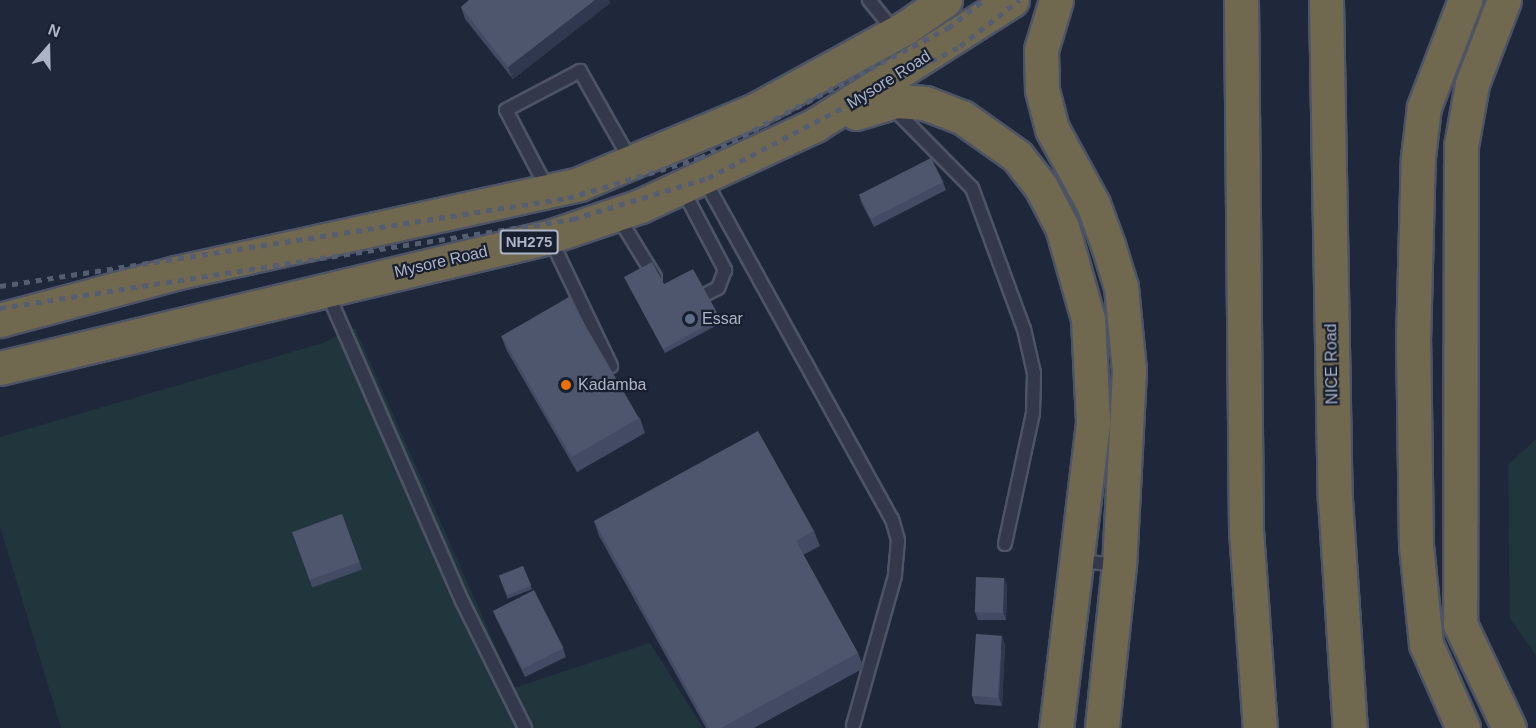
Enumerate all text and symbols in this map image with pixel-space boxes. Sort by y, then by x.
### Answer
north arrow [18,18,78,78]
text: N [46,21,63,41]
street label: Mysore Road [844,47,934,113]
road number: NH275 [499,230,559,254]
street label: Mysore Road [392,242,490,282]
place label: Essar [702,309,743,329]
marker: Essar [683,312,697,326]
street label: NICE Road [1322,323,1342,405]
place label: Kadamba [578,375,646,395]
marker: Kadamba [559,378,573,392]

